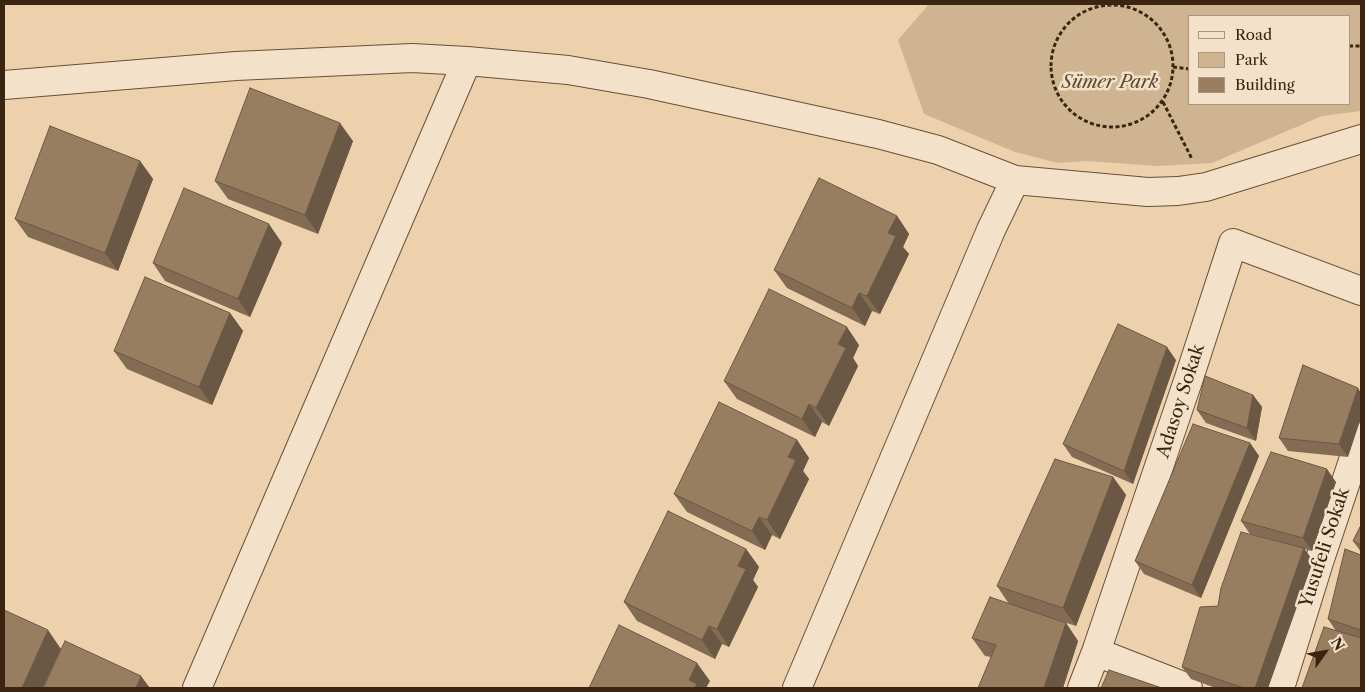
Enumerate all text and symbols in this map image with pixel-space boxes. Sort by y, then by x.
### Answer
legend [1188,15,1350,105]
text: Road [1235,25,1272,44]
text: Park [1235,50,1268,69]
park label: Sümer Park [1062,72,1158,94]
text: Building [1235,75,1295,94]
street label: Adasoy Sokak [1152,341,1210,461]
street label: Yusufeli Sokak [1295,485,1355,611]
north arrow [1300,627,1350,677]
text: N [1327,634,1349,654]

